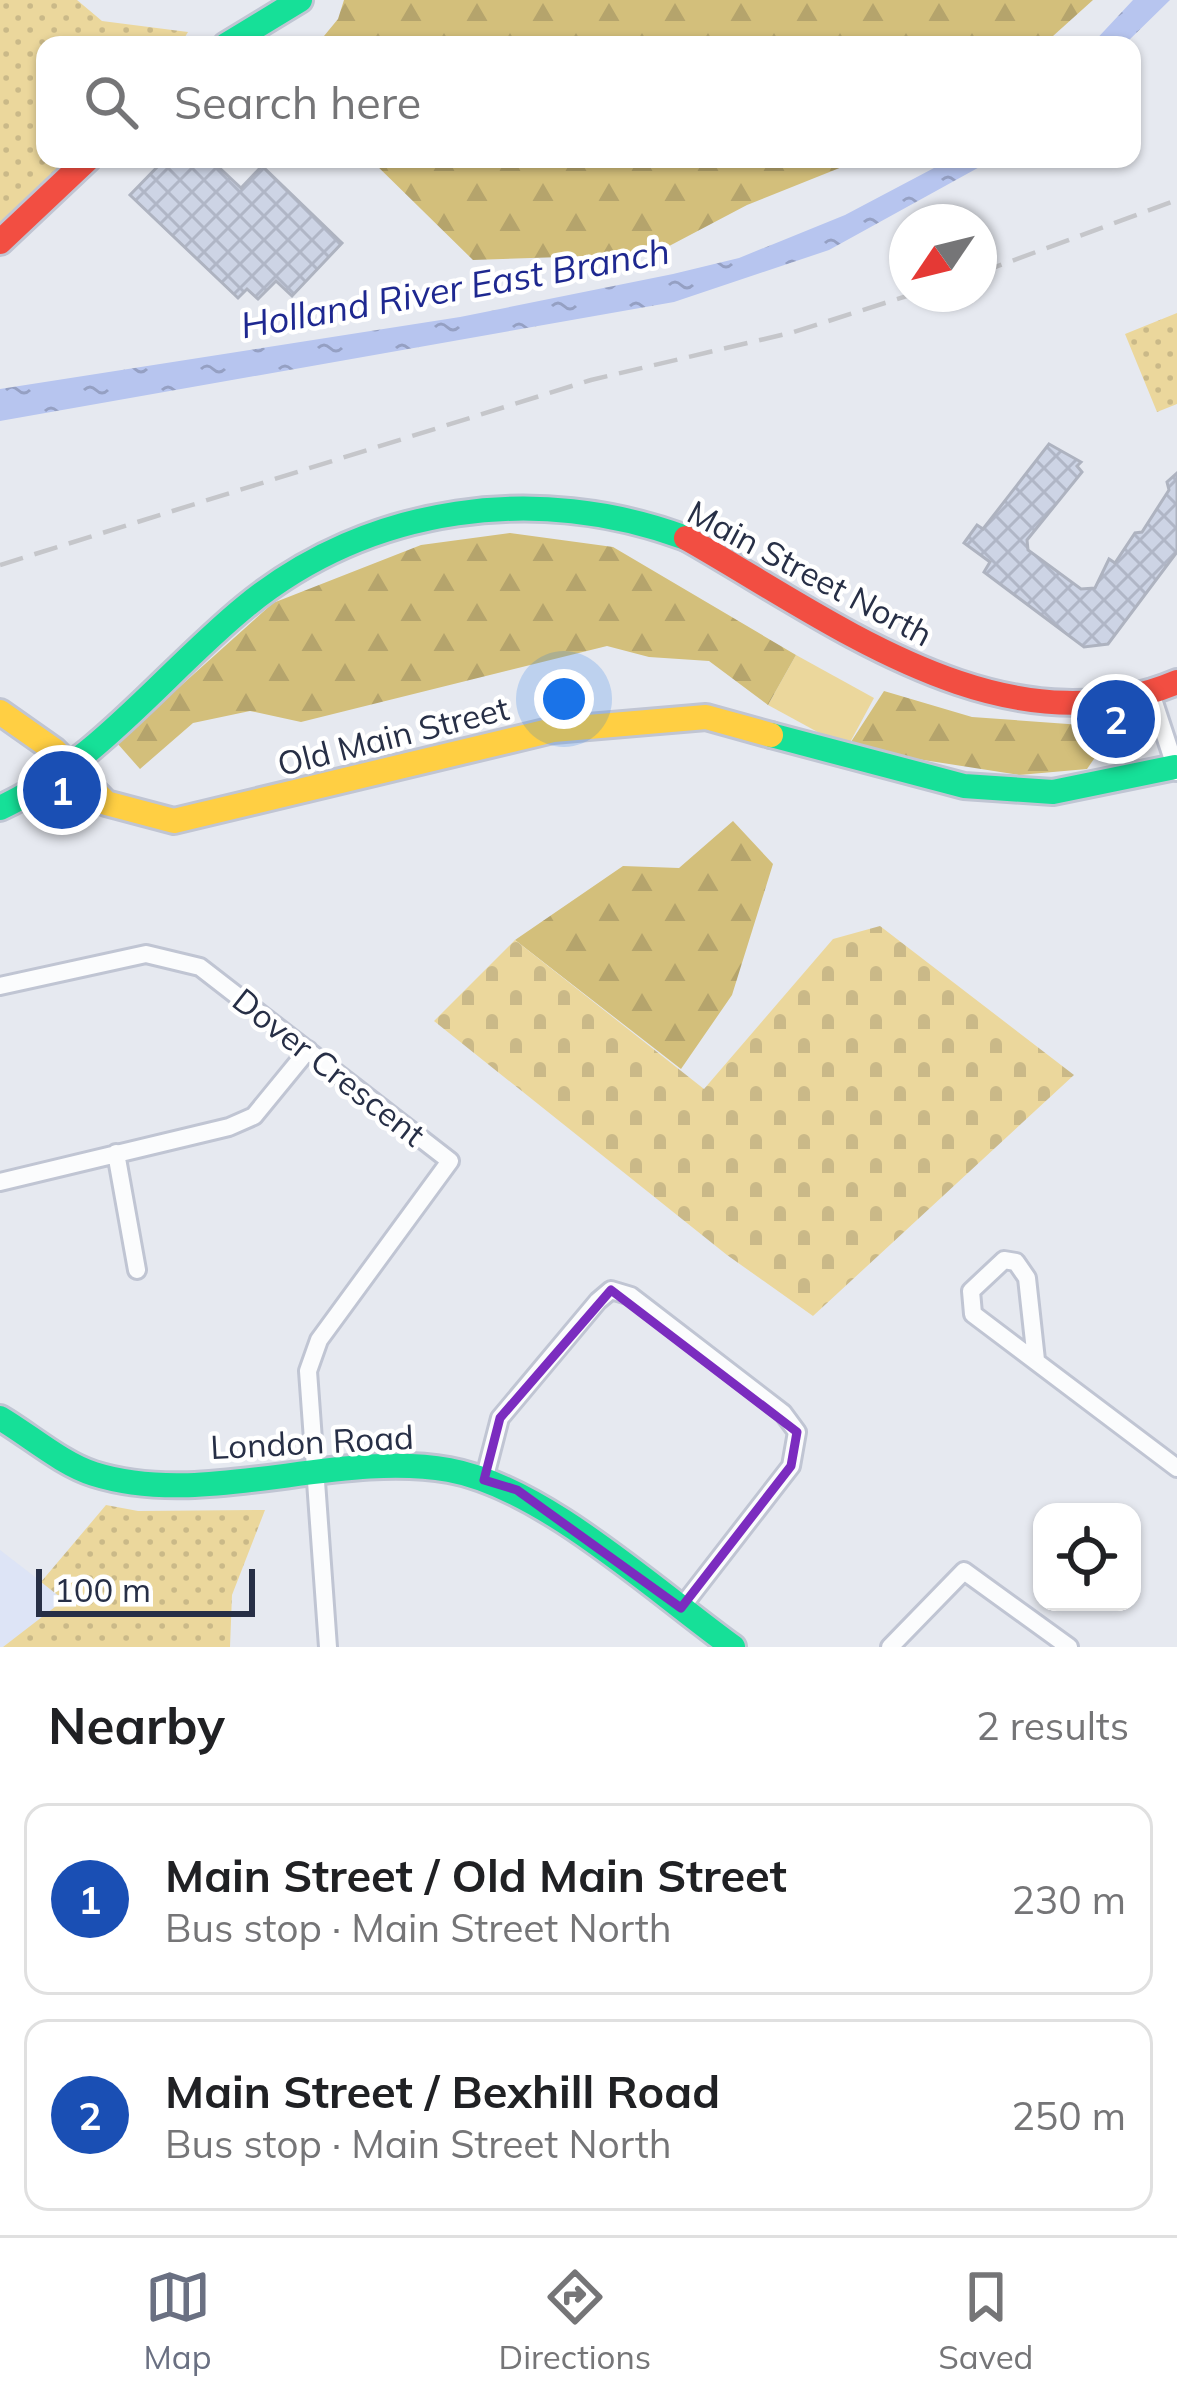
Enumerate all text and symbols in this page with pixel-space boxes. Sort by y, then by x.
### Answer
search box [36,36,1141,168]
icon: search [78,69,144,135]
text: Search here [174,74,421,130]
north arrow [889,204,997,312]
water label: Holland River East Branch [237,228,673,347]
street label: Main Street North [681,491,940,654]
your location [534,669,594,729]
pin: 2 [1077,674,1155,764]
street label: Old Main Street [273,687,513,784]
pin: 1 [23,745,101,835]
street label: Dover Crescent [225,979,434,1154]
street label: London Road [209,1416,415,1467]
map controls [1033,1503,1141,1611]
button: locate [1033,1503,1141,1611]
scale bar [36,1563,255,1616]
text: 100 m [54,1569,151,1610]
text: Nearby [48,1693,225,1757]
text: 2 results [976,1701,1129,1750]
text: Main Street / Old Main Street [165,1847,787,1903]
text: 1 [78,1875,102,1924]
text: 230 m [1011,1875,1126,1924]
text: Bus stop · Main Street North [165,1903,672,1952]
text: Main Street / Bexhill Road [165,2063,720,2119]
text: 2 [78,2091,102,2140]
text: 250 m [1011,2091,1126,2140]
text: Bus stop · Main Street North [165,2119,672,2168]
tab: Map [144,2264,211,2377]
tab: Directions [499,2264,651,2377]
tab: Saved [938,2264,1033,2377]

